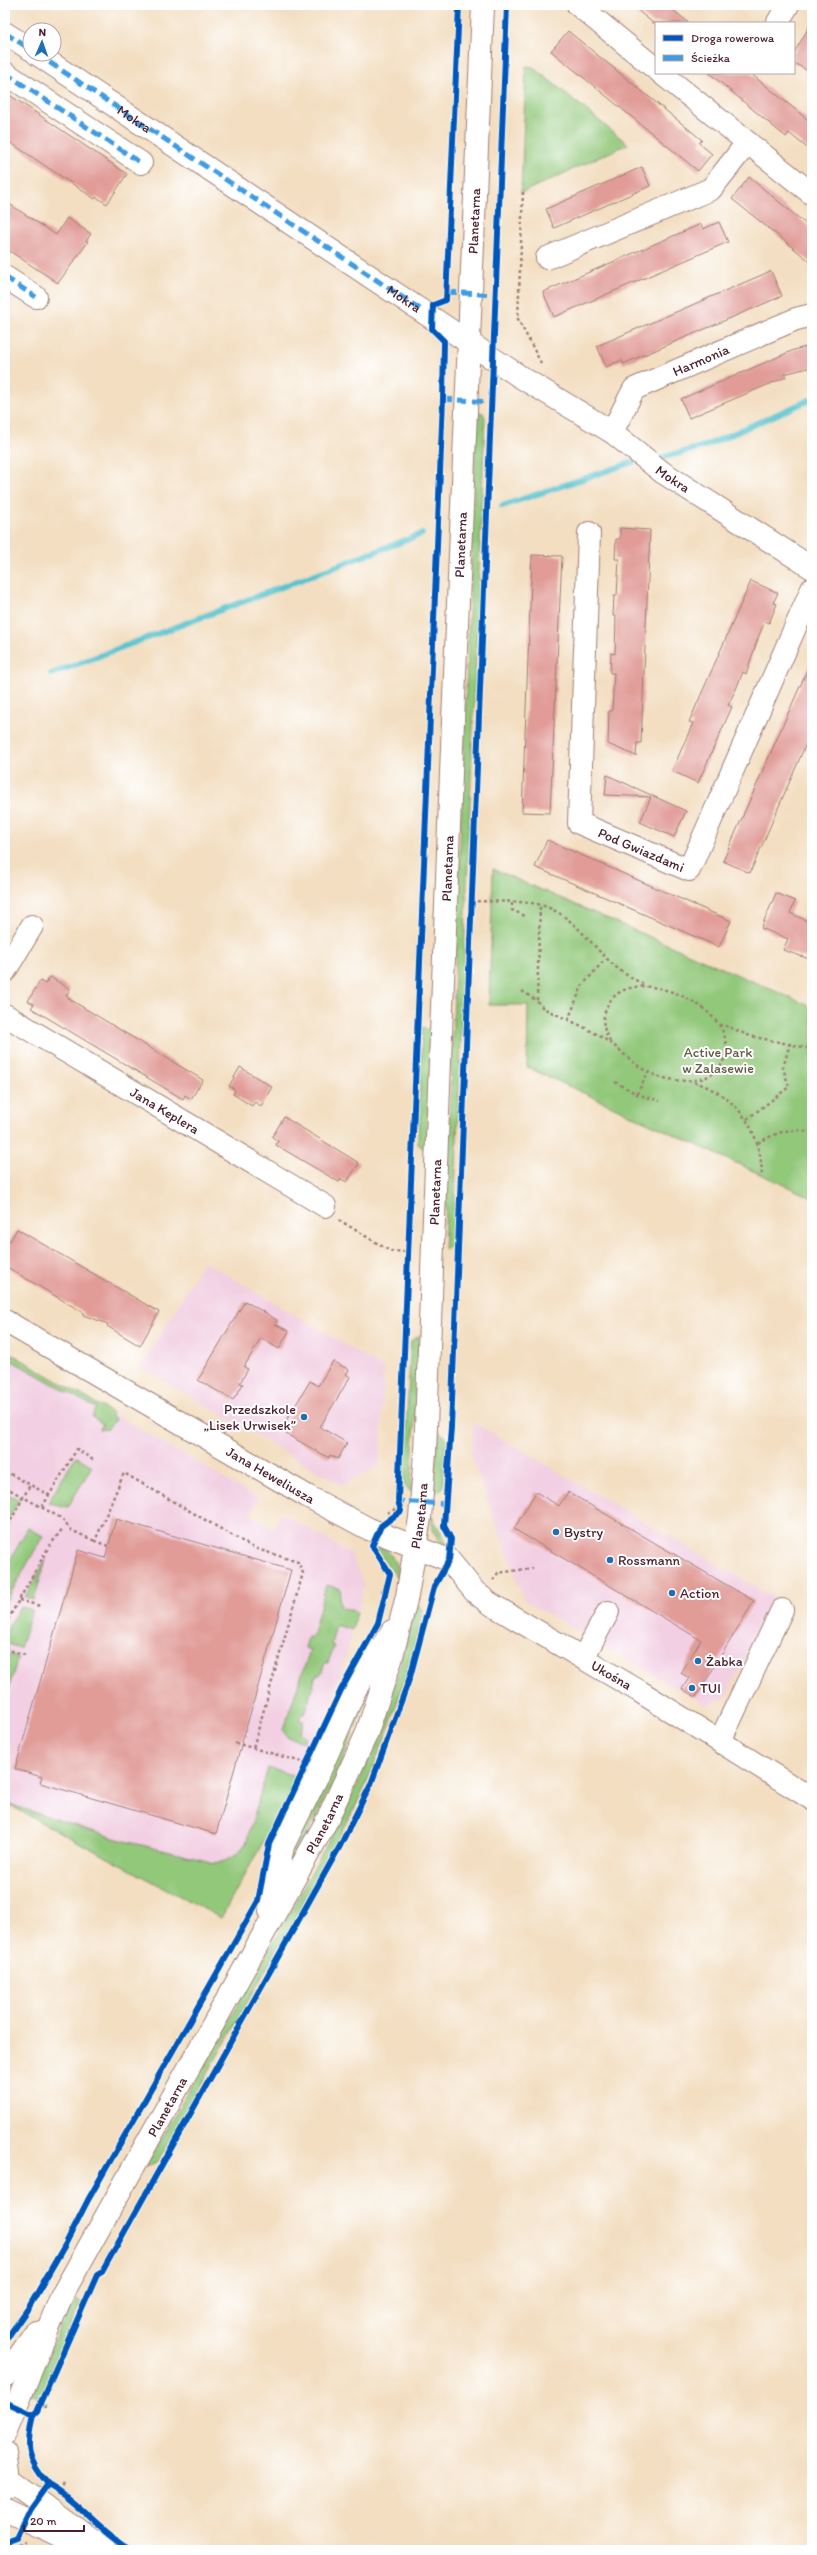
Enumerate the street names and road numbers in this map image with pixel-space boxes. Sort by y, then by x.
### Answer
street label: Mokra [114,102,155,137]
street label: Planetarna [465,187,484,254]
street label: Mokra [383,281,424,316]
street label: Harmonia [670,341,732,380]
street label: Mokra [652,462,693,497]
street label: Planetarna [451,511,471,578]
street label: Pod Gwiazdami [595,824,687,876]
street label: Planetarna [438,834,458,902]
street label: Jana Keplera [127,1084,202,1138]
street label: Planetarna [426,1158,445,1226]
street label: Jana Heweliusza [223,1443,318,1508]
street label: Planetarna [407,1482,432,1550]
street label: Ukośna [588,1657,635,1694]
street label: Planetarna [302,1790,347,1857]
street label: Planetarna [144,2073,191,2140]

